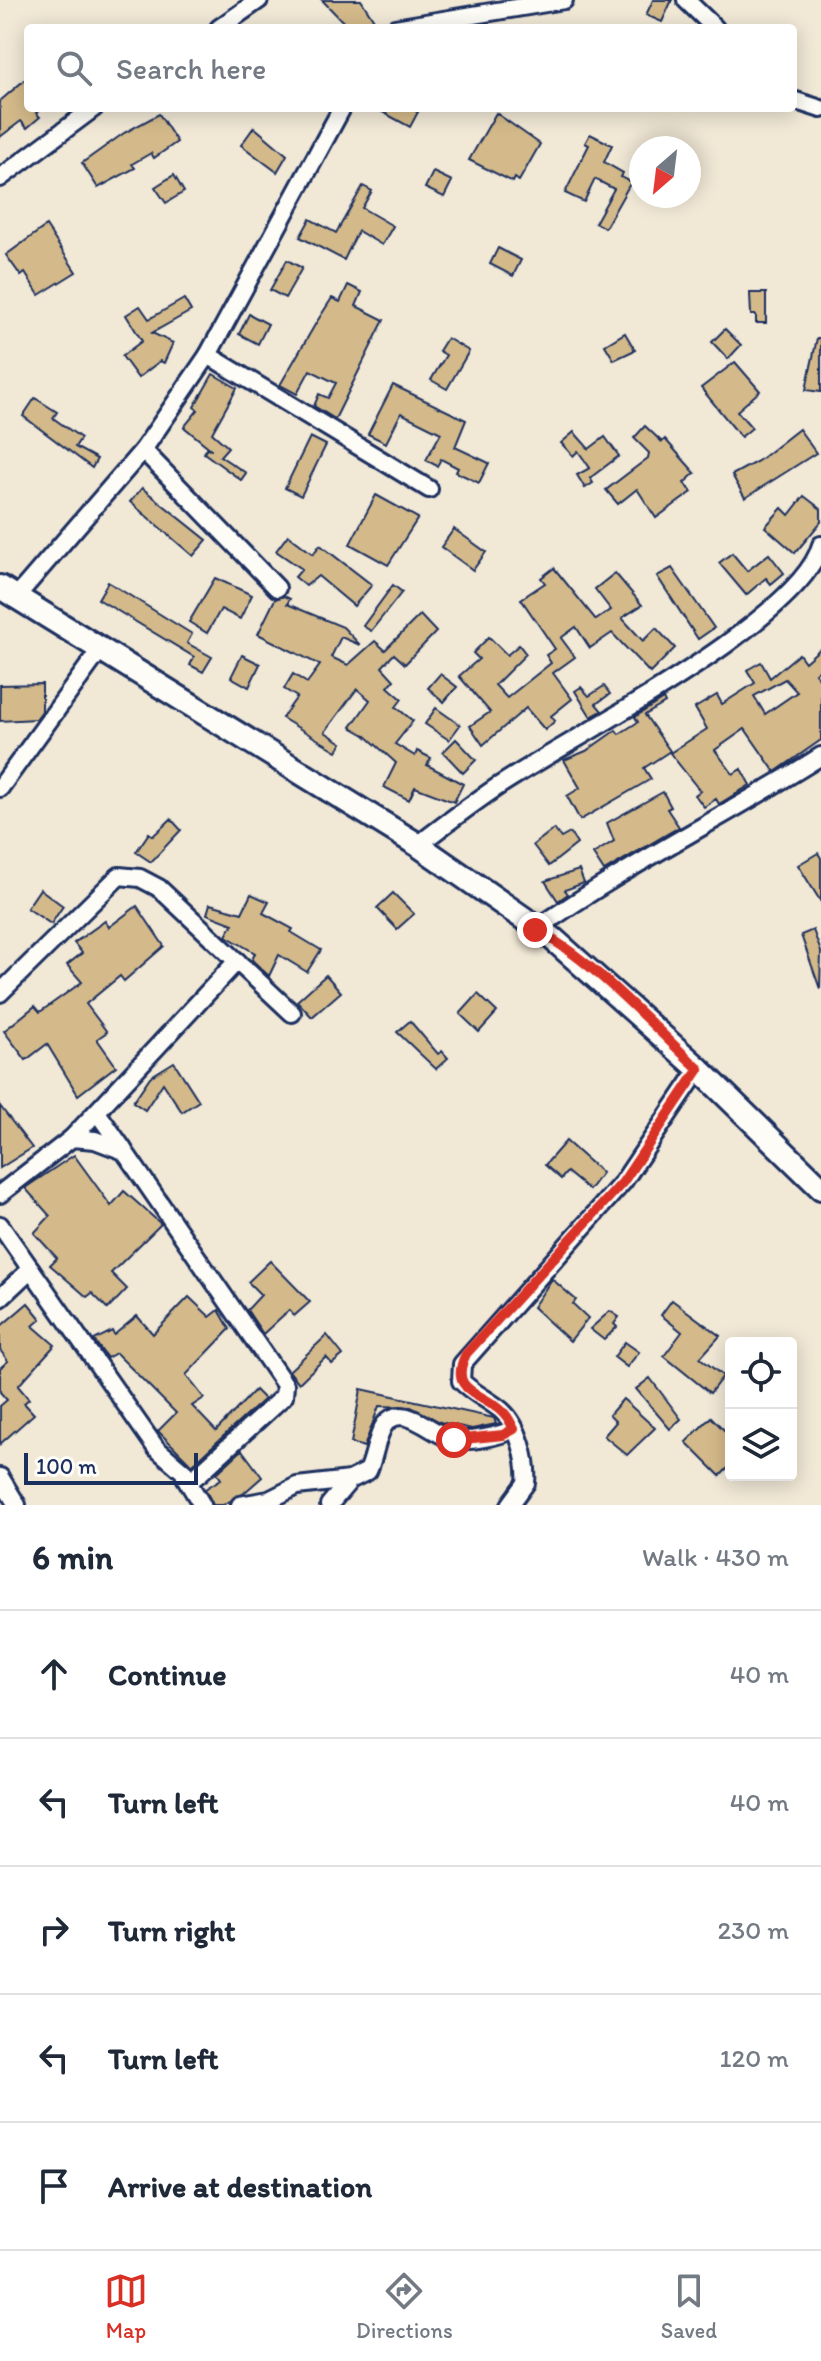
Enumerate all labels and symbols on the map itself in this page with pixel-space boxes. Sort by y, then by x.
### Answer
north arrow [629,136,701,208]
route end [517,912,553,948]
route start [436,1422,472,1458]
scale bar [24,1449,198,1485]

